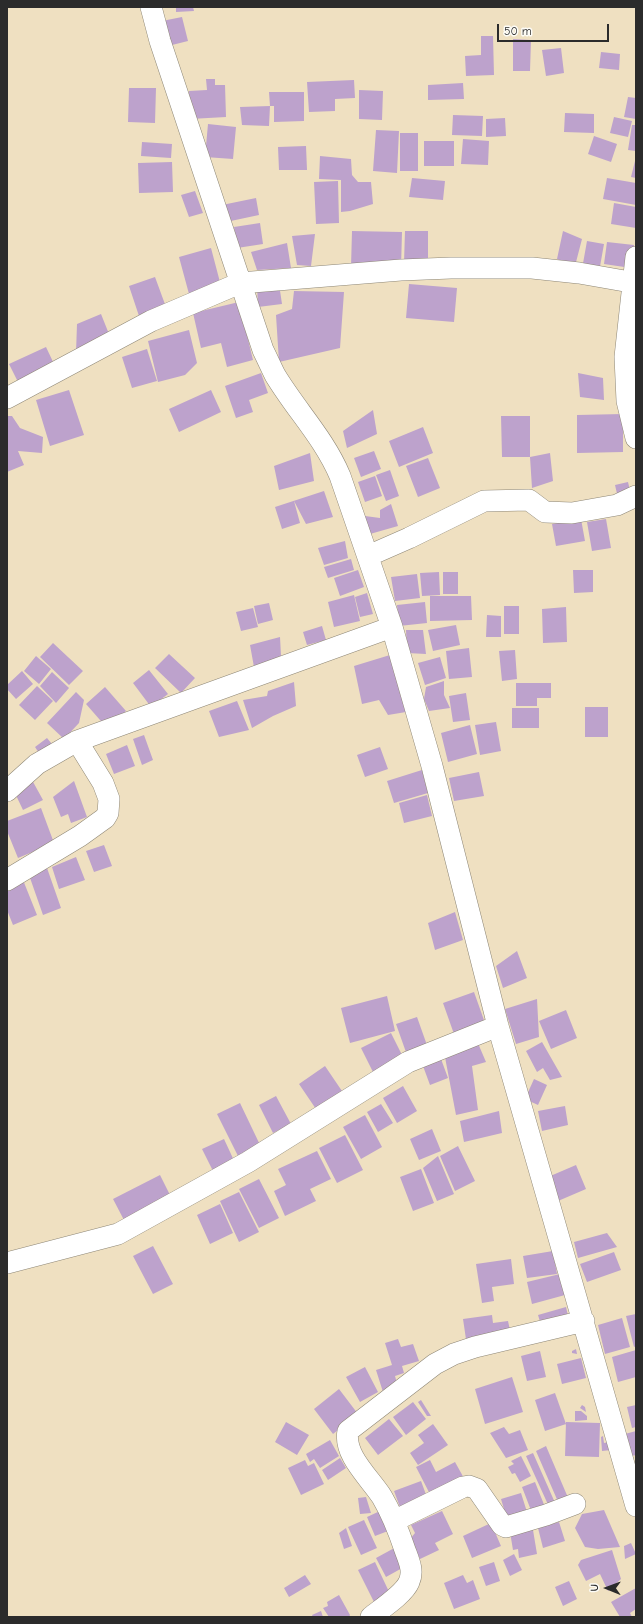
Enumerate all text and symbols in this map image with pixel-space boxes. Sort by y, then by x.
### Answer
scale bar [499,16,611,42]
text: 50 m [504,24,532,38]
north arrow [587,1568,627,1608]
text: U [588,1584,601,1592]

